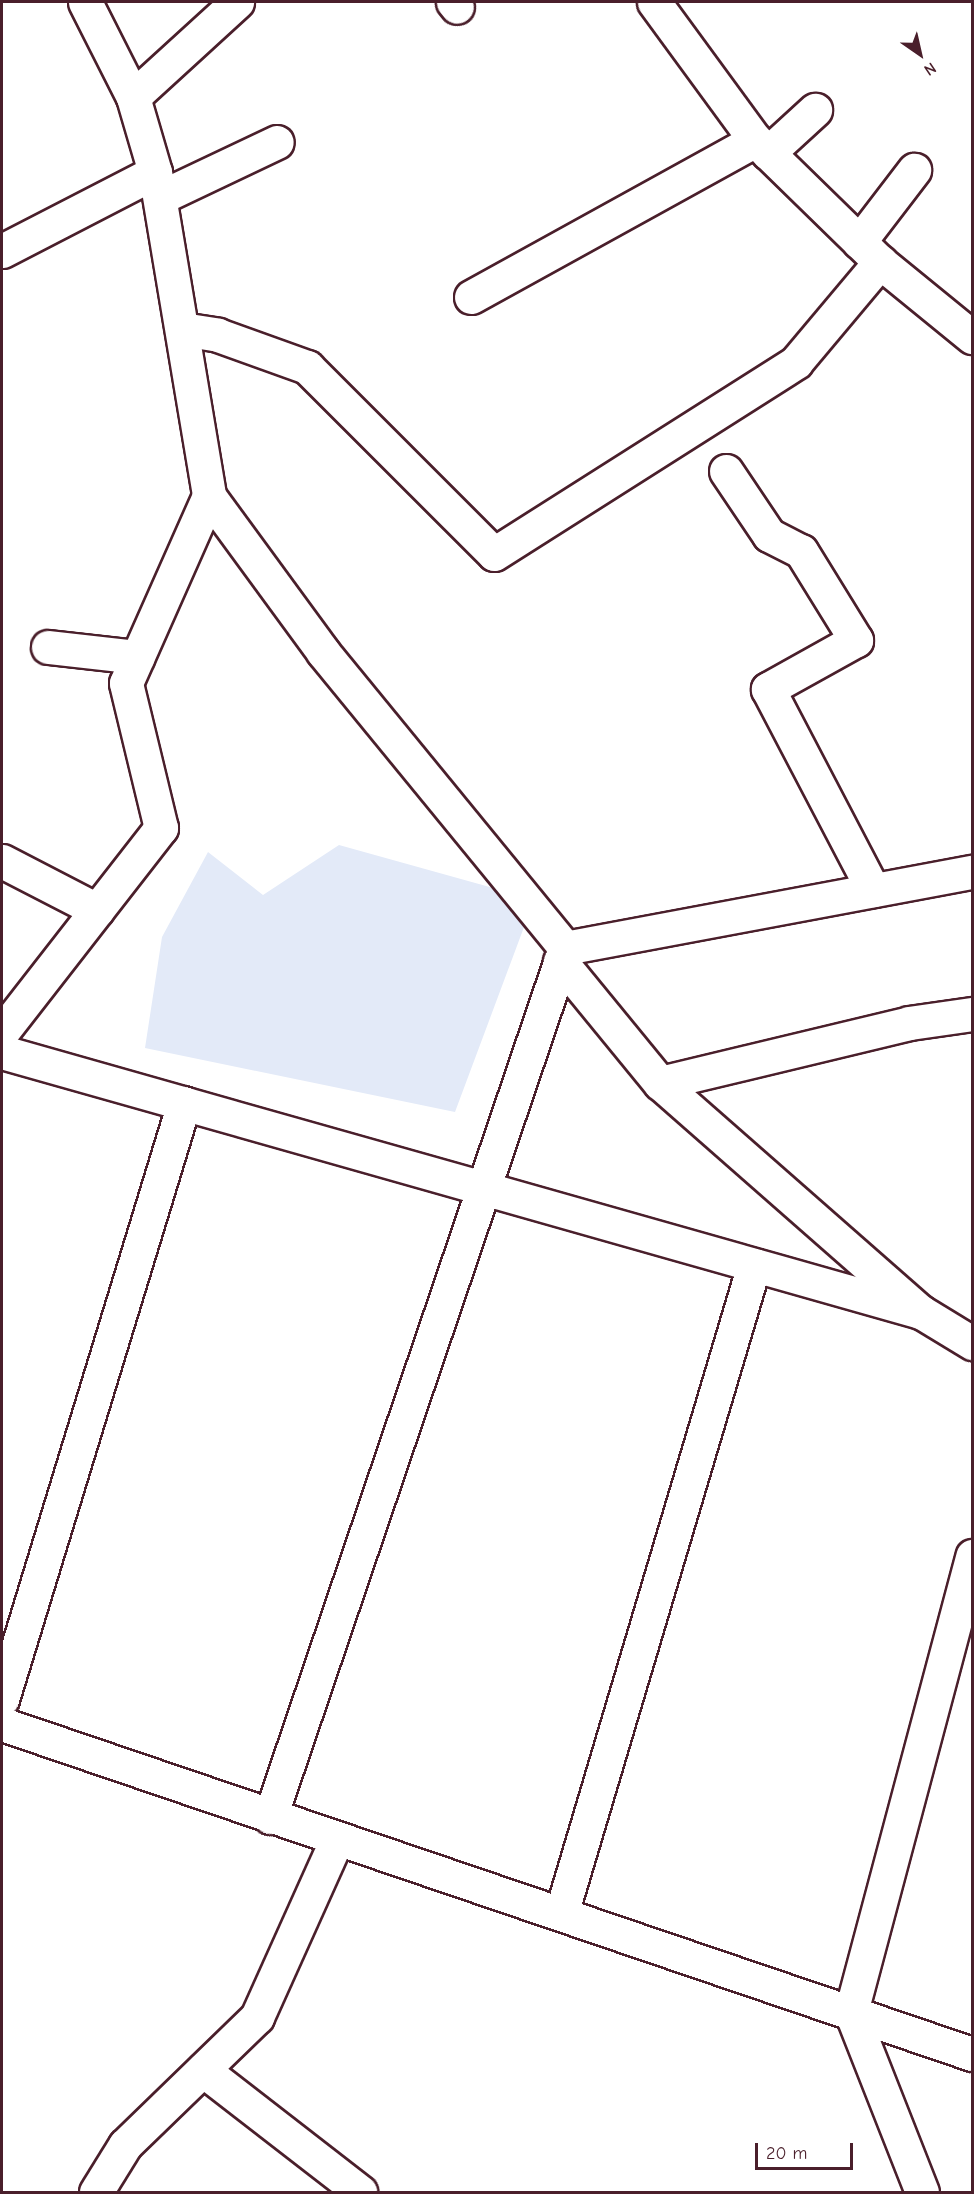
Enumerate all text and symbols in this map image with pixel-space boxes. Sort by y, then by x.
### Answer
north arrow [890,24,950,84]
text: N [921,59,939,79]
scale bar [758,2131,856,2169]
text: 20 m [766,2143,807,2164]

